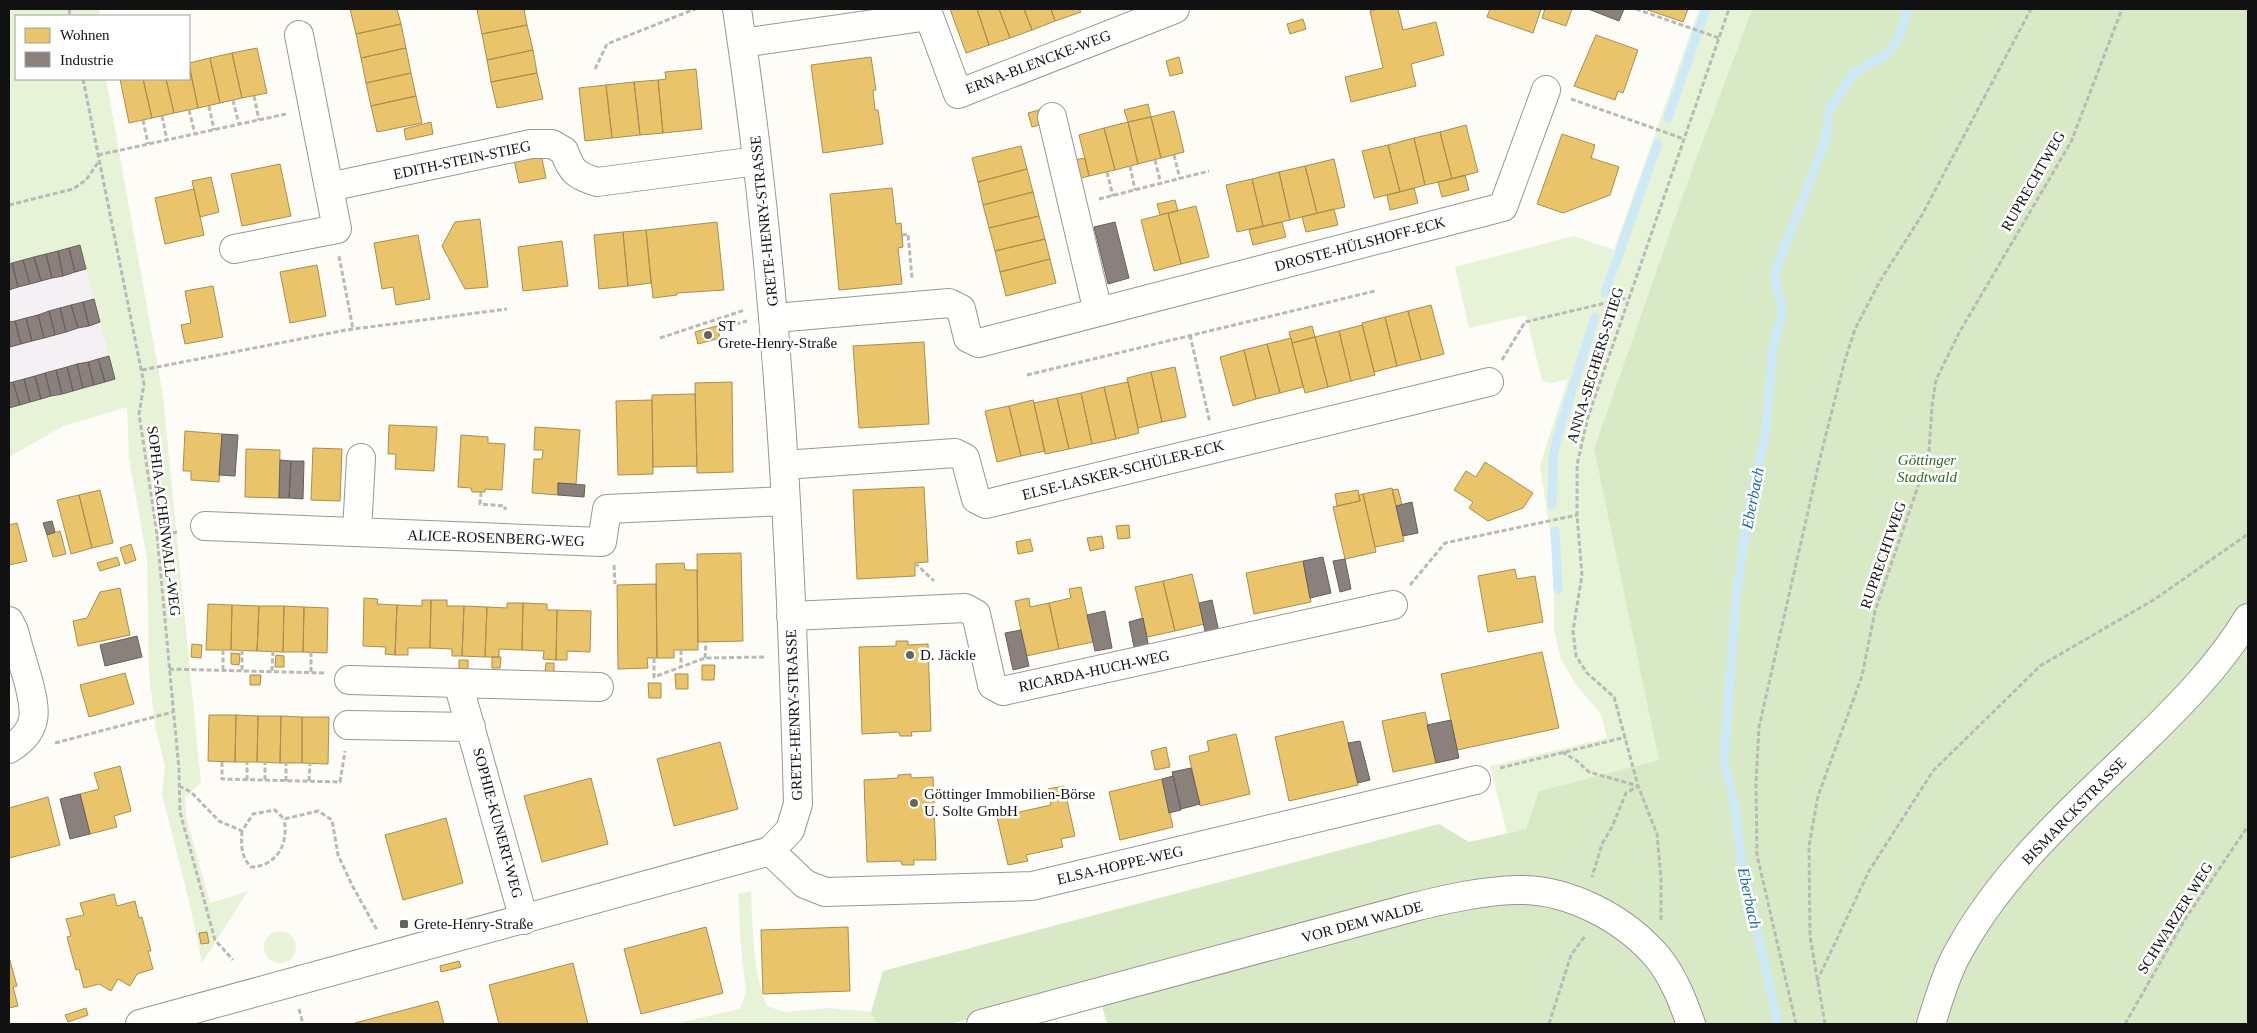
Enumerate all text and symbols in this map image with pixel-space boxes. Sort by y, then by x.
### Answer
legend [15,15,190,80]
text: Wohnen [60,27,110,43]
street label: ERNA-BLENCKE-WEG [963,27,1113,97]
text: Industrie [60,52,114,68]
street label: RUPRECHTWEG [1998,128,2068,234]
street label: GRETE-HENRY-STRASSE [747,135,781,307]
street label: EDITH-STEIN-STIEG [392,138,532,182]
street label: DROSTE-HÜLSHOFF-ECK [1273,213,1447,274]
street label: ANNA-SEGHERS-STIEG [1564,285,1626,445]
place label: ST Grete-Henry-Straße [718,318,837,351]
marker: ST Grete-Henry-Straße [702,329,714,341]
street label: SOPHIA-ACHENWALL-WEG [144,425,184,617]
street label: ELSE-LASKER-SCHÜLER-ECK [1020,437,1226,503]
park label: Göttinger Stadtwald [1897,452,1957,485]
water label: Eberbach [1738,466,1767,531]
street label: RUPRECHTWEG [1857,499,1909,611]
street label: ALICE-ROSENBERG-WEG [407,527,585,549]
street label: GRETE-HENRY-STRASSE [783,629,805,801]
place label: D. Jäckle [920,647,976,663]
street label: RICARDA-HUCH-WEG [1017,647,1171,695]
marker: D. Jäckle [904,649,916,661]
street label: SOPHIE-KUNERT-WEG [470,746,526,900]
street label: BISMARCKSTRASSE [2019,754,2129,868]
place label: Göttinger Immobilien-Börse U. Solte GmbH [924,786,1096,819]
marker: Göttinger Immobilien-Börse U. Solte GmbH [908,797,920,809]
street label: ELSA-HOPPE-WEG [1055,843,1185,887]
street label: SCHWARZER WEG [2134,859,2216,977]
water label: Eberbach [1735,865,1764,930]
street label: VOR DEM WALDE [1300,898,1424,946]
place label: Grete-Henry-Straße [414,916,533,932]
marker: Grete-Henry-Straße [398,918,410,930]

